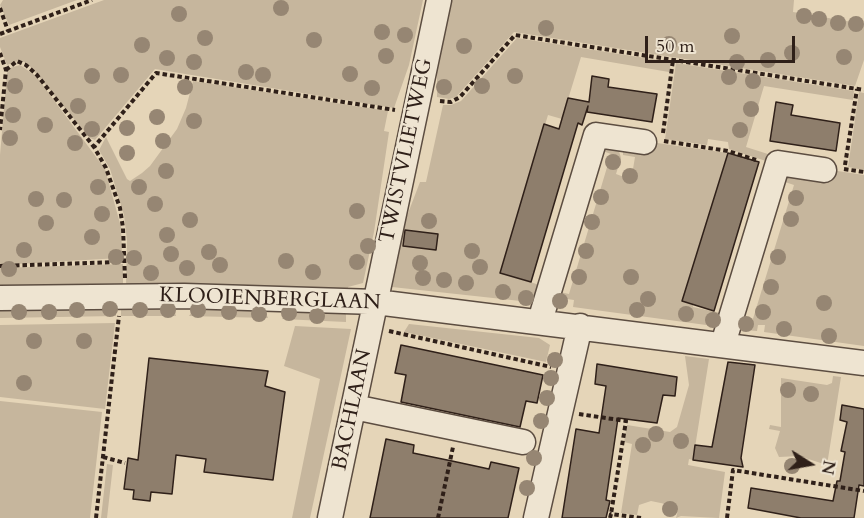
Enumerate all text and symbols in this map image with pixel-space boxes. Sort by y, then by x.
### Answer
scale bar [648,24,798,62]
text: 50 m [656,34,695,59]
street label: TWISTVLIETWEG [375,56,439,246]
street label: KLOOIENBERGLAAN [159,284,381,316]
street label: BACHLAAN [328,347,378,473]
north arrow [780,434,840,494]
text: N [816,459,840,476]

